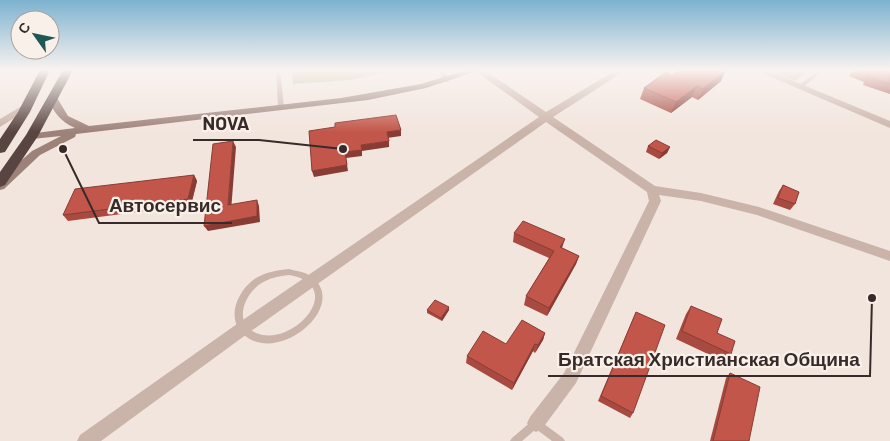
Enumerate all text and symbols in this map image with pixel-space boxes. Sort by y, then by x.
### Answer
north arrow [10,10,60,60]
text: С [14,19,34,37]
callout: NOVA [193,106,259,140]
text: NOVA [203,111,250,134]
callout: Автосервис [99,189,232,223]
text: Автосервис [109,193,222,216]
callout: Братская Христианская Община [548,342,870,376]
text: Братская Христианская Община [558,347,860,370]

